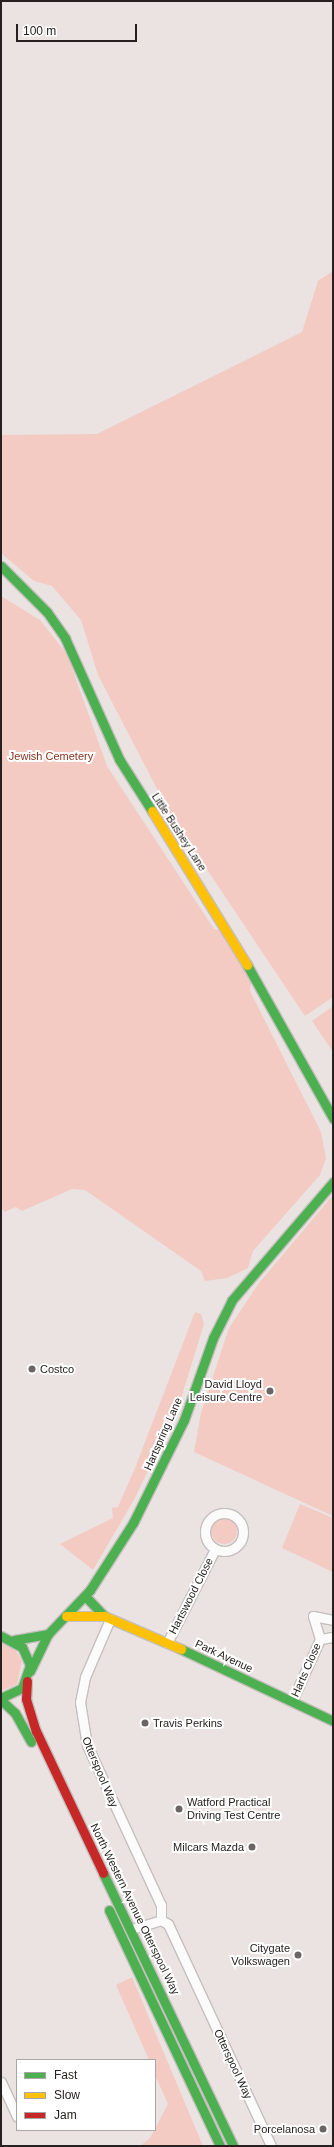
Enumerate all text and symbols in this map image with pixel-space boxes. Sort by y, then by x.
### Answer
scale bar [18,16,139,42]
text: 100 m [23,24,56,38]
park label: Jewish Cemetery [9,749,93,763]
street label: Little Bushey Lane [149,790,209,874]
place label: Costco [40,1362,74,1376]
marker: Costco [27,1364,37,1374]
place label: David Lloyd Leisure Centre [190,1378,262,1404]
marker: David Lloyd Leisure Centre [265,1386,275,1396]
street label: Hartspring Lane [141,1396,185,1472]
street label: Hartswood Close [166,1556,216,1636]
street label: Park Avenue [193,1637,255,1675]
street label: Harts Close [288,1641,324,1699]
place label: Travis Perkins [153,1716,222,1730]
marker: Travis Perkins [140,1718,150,1728]
street label: Otterspool Way [79,1735,121,1809]
place label: Watford Practical Driving Test Centre [187,1796,281,1822]
marker: Watford Practical Driving Test Centre [174,1804,184,1814]
street label: North Western Avenue Otterspool Way [88,1821,182,1997]
place label: Milcars Mazda [173,1840,244,1854]
marker: Milcars Mazda [247,1842,257,1852]
place label: Citygate Volkswagen [231,1942,290,1968]
marker: Citygate Volkswagen [293,1950,303,1960]
street label: Otterspool Way [211,2027,255,2101]
legend [16,2059,156,2131]
text: Fast [54,2068,77,2082]
text: Slow [54,2088,80,2102]
text: Jam [54,2108,77,2122]
place label: Porcelanosa [254,2122,315,2136]
marker: Porcelanosa [318,2124,328,2134]

